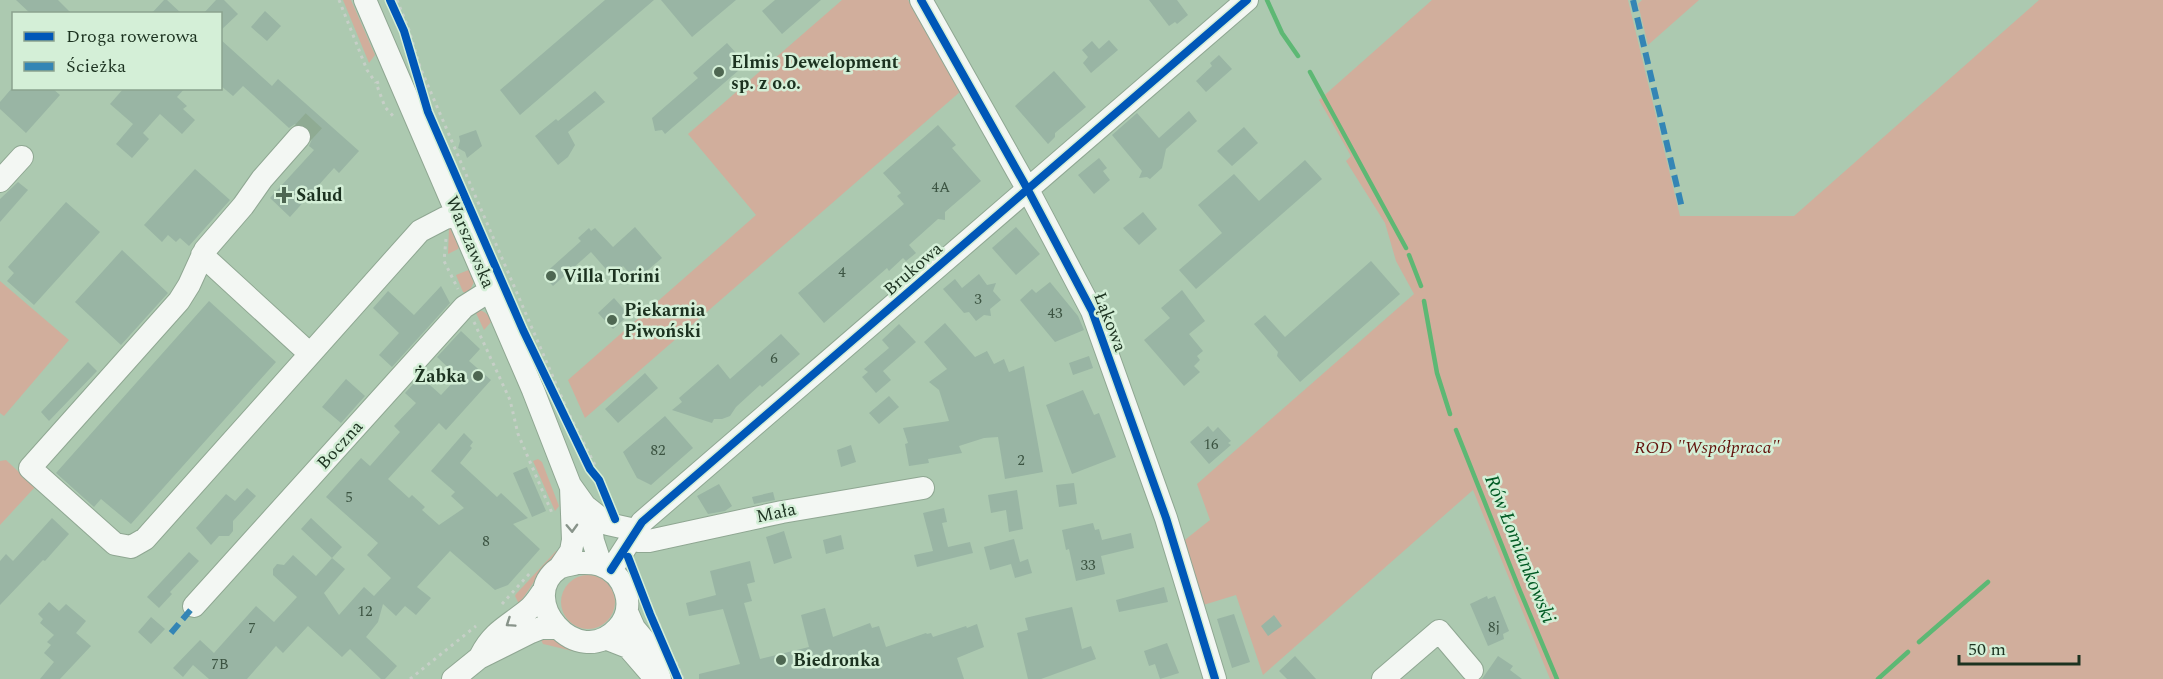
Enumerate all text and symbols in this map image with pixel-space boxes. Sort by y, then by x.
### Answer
legend [12,12,222,90]
text: Droga rowerowa [66,23,198,50]
place label: Elmis Dewelopment sp. z o.o. [731,49,899,97]
text: Ścieżka [66,53,126,80]
marker: Elmis Dewelopment sp. z o.o. [712,65,726,79]
house number: 4A [932,176,950,199]
place label: Salud [296,182,343,209]
marker: Salud [277,188,291,202]
street label: Warszawska [438,192,502,293]
street label: Brukowa [877,235,949,302]
house number: 4 [838,261,846,284]
place label: Villa Torini [563,263,660,290]
marker: Villa Torini [544,269,558,283]
house number: 3 [974,288,982,311]
street label: Łąkowa [1086,288,1134,356]
place label: Piekarnia Piwoński [624,297,706,345]
house number: 43 [1047,302,1063,325]
marker: Piekarnia Piwoński [605,313,619,327]
house number: 6 [770,347,778,370]
place label: Żabka [414,363,467,390]
marker: Żabka [471,369,485,383]
street label: Boczna [310,414,370,476]
house number: 16 [1203,433,1219,456]
park label: ROD "Współpraca" [1634,434,1781,461]
house number: 82 [650,439,666,462]
house number: 2 [1017,449,1025,472]
water label: Rów Łomiankowski [1476,470,1564,628]
house number: 5 [345,486,353,509]
street label: Mała [754,496,799,530]
one-way arrow [566,524,579,533]
house number: 8 [482,530,490,553]
house number: 33 [1080,554,1096,577]
house number: 12 [357,600,373,623]
one-way arrow [505,616,516,627]
house number: 8j [1488,616,1500,639]
house number: 7 [248,617,256,640]
scale bar [1959,628,2079,666]
text: 50 m [1968,636,2006,663]
place label: Biedronka [793,647,881,674]
house number: 7B [211,653,229,676]
marker: Biedronka [774,653,788,667]

